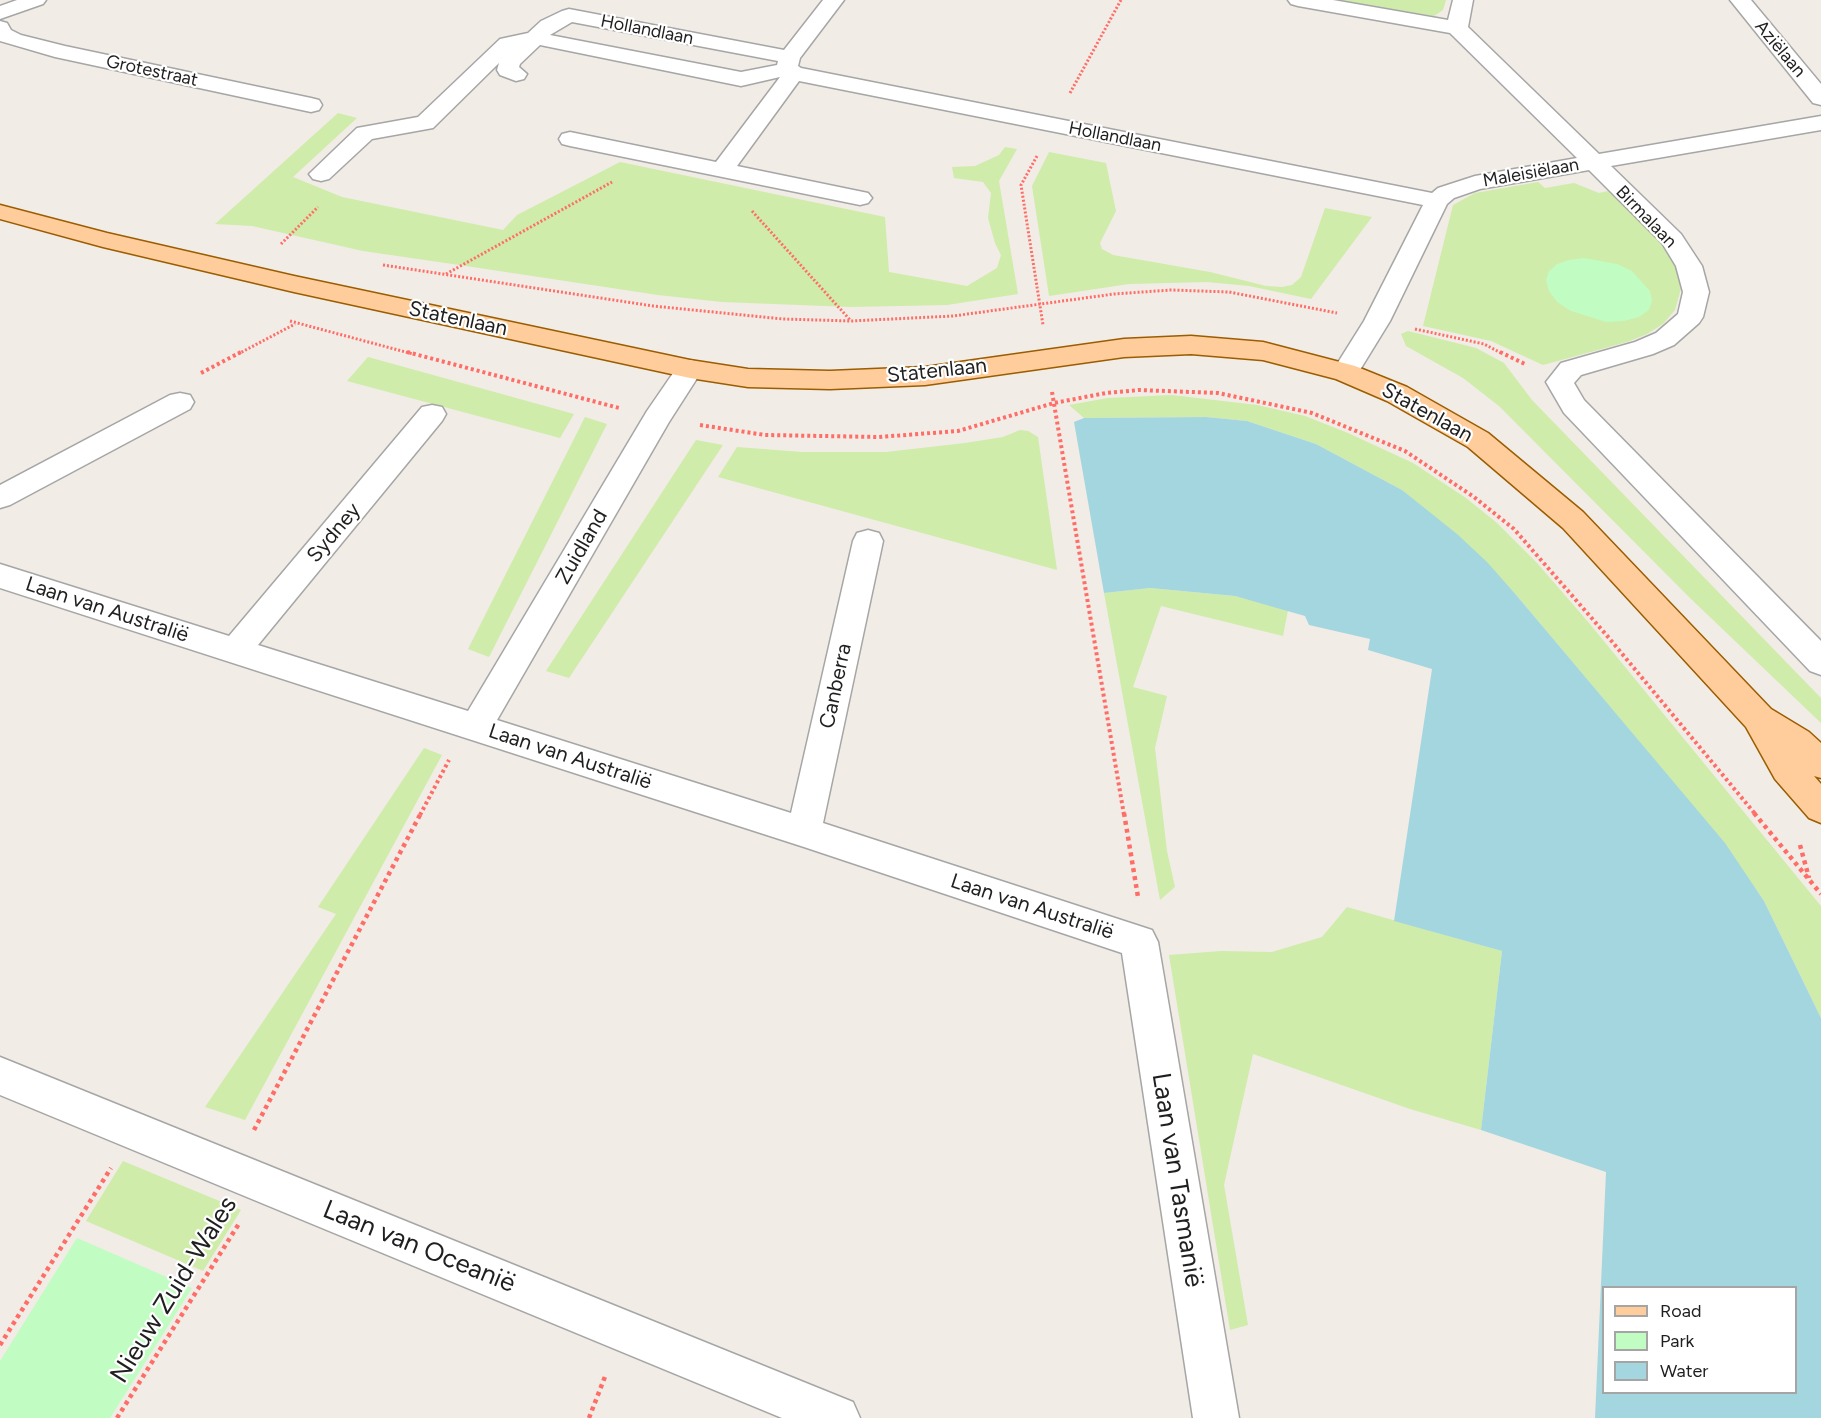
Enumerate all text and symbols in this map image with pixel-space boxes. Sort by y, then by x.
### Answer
street label: Hollandlaan [599,10,695,50]
street label: Aziëlaan [1750,16,1810,82]
street label: Grotestraat [104,51,200,91]
street label: Hollandlaan [1067,117,1163,157]
street label: Maleisiëlaan [1481,154,1581,192]
street label: Birmalaan [1611,181,1681,253]
street label: Statenlaan [406,296,510,342]
street label: Statenlaan [886,353,988,389]
street label: Statenlaan [1377,378,1477,448]
street label: Sydney [302,498,366,568]
street label: Zuidland [551,505,613,589]
street label: Laan van Australië [22,572,192,648]
street label: Canberra [815,641,857,731]
street label: Laan van Australië [485,719,655,795]
street label: Laan van Australië [947,869,1117,945]
street label: Laan van Tasmanië [1145,1071,1209,1289]
street label: Nieuw Zuid-Wales [104,1191,244,1389]
street label: Laan van Oceanië [318,1194,520,1300]
legend [1602,1286,1797,1394]
text: Road [1660,1300,1701,1322]
text: Park [1660,1330,1694,1352]
text: Water [1660,1360,1708,1382]

